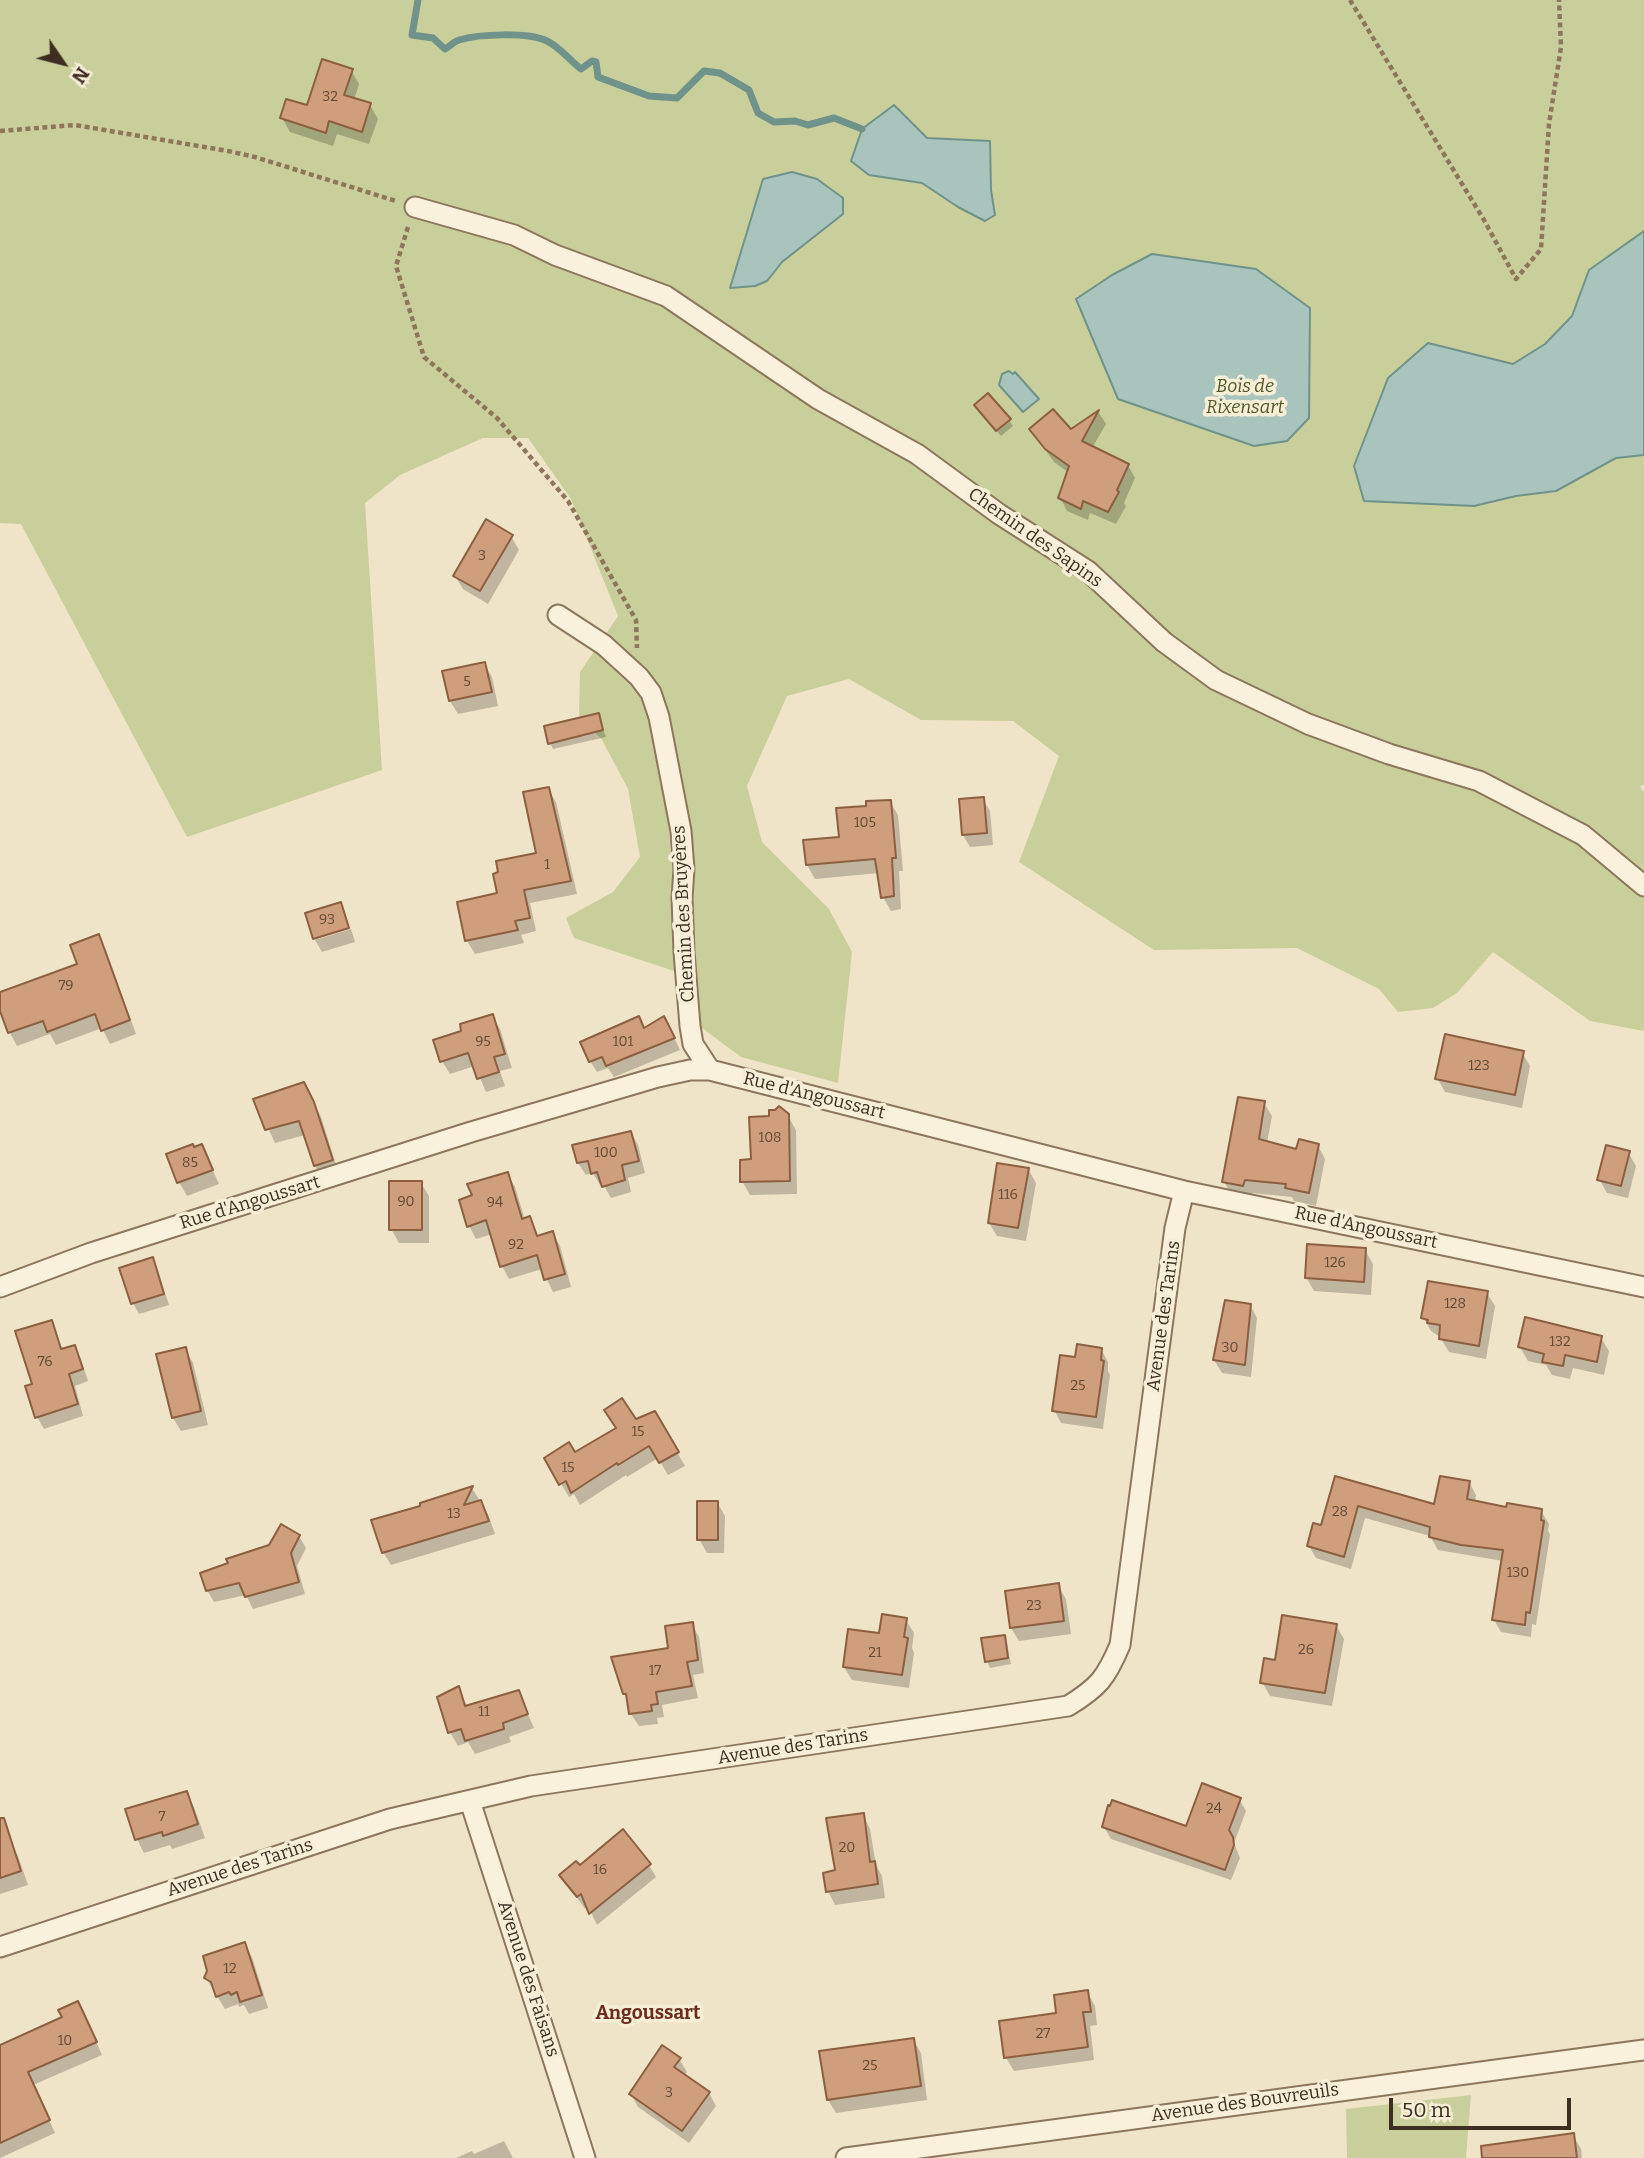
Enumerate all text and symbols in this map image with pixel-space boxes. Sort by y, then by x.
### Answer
north arrow [28,28,98,98]
text: N [67,63,94,88]
house number: 32 [322,89,338,105]
park label: Bois de Rixensart [1206,376,1284,418]
street label: Chemin des Sapins [964,484,1106,592]
house number: 3 [478,548,486,564]
house number: 5 [463,674,471,690]
house number: 105 [854,815,876,831]
street label: Chemin des Bruyères [669,825,699,1003]
house number: 1 [544,857,550,873]
house number: 93 [319,912,335,928]
house number: 79 [59,978,73,994]
house number: 95 [475,1034,491,1050]
house number: 101 [613,1034,633,1050]
house number: 123 [1468,1058,1490,1074]
street label: Rue d'Angoussart [741,1068,887,1124]
house number: 108 [758,1130,782,1146]
house number: 100 [594,1145,618,1161]
house number: 85 [182,1155,198,1171]
street label: Rue d'Angoussart [177,1171,323,1235]
house number: 116 [998,1187,1018,1203]
house number: 90 [397,1194,415,1210]
house number: 94 [487,1195,503,1211]
street label: Rue d'Angoussart [1293,1202,1439,1254]
house number: 92 [508,1237,524,1253]
street label: Avenue des Tarins [1143,1239,1185,1393]
house number: 126 [1324,1255,1346,1271]
house number: 128 [1444,1296,1466,1312]
house number: 132 [1549,1334,1571,1350]
house number: 30 [1222,1340,1238,1356]
house number: 76 [37,1354,53,1370]
house number: 25 [1070,1378,1086,1394]
house number: 15 [631,1424,645,1440]
house number: 15 [561,1460,575,1476]
house number: 28 [1332,1504,1348,1520]
house number: 13 [447,1506,461,1522]
house number: 130 [1507,1565,1529,1581]
house number: 23 [1026,1598,1042,1614]
house number: 26 [1298,1642,1314,1658]
house number: 21 [868,1645,882,1661]
house number: 17 [649,1663,661,1679]
house number: 11 [478,1704,490,1720]
street label: Avenue des Tarins [716,1724,870,1770]
house number: 24 [1206,1801,1222,1817]
house number: 7 [158,1809,166,1825]
street label: Avenue des Tarins [164,1834,316,1902]
house number: 20 [839,1840,855,1856]
house number: 16 [593,1862,607,1878]
street label: Avenue des Faisans [493,1898,563,2060]
house number: 12 [223,1961,237,1977]
district label: Angoussart [596,2003,700,2025]
house number: 27 [1036,2026,1050,2042]
house number: 10 [58,2033,72,2049]
house number: 25 [862,2058,878,2074]
street label: Avenue des Bouvreuils [1150,2079,1340,2127]
scale bar [1392,2084,1574,2128]
house number: 3 [665,2085,673,2101]
text: 50 m [1402,2097,1451,2123]

